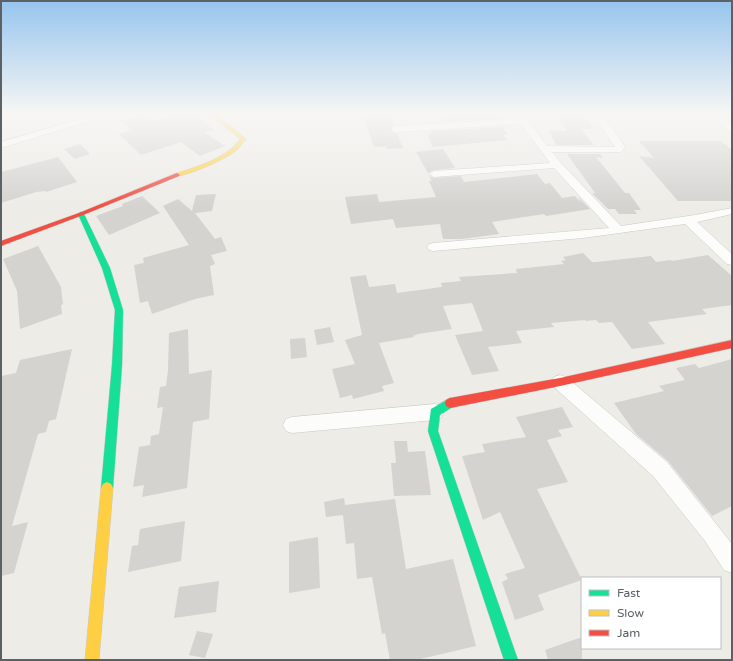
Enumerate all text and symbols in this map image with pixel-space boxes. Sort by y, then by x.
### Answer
legend [581,577,721,649]
text: Fast [617,586,641,600]
text: Slow [617,606,644,620]
text: Jam [617,626,640,640]

